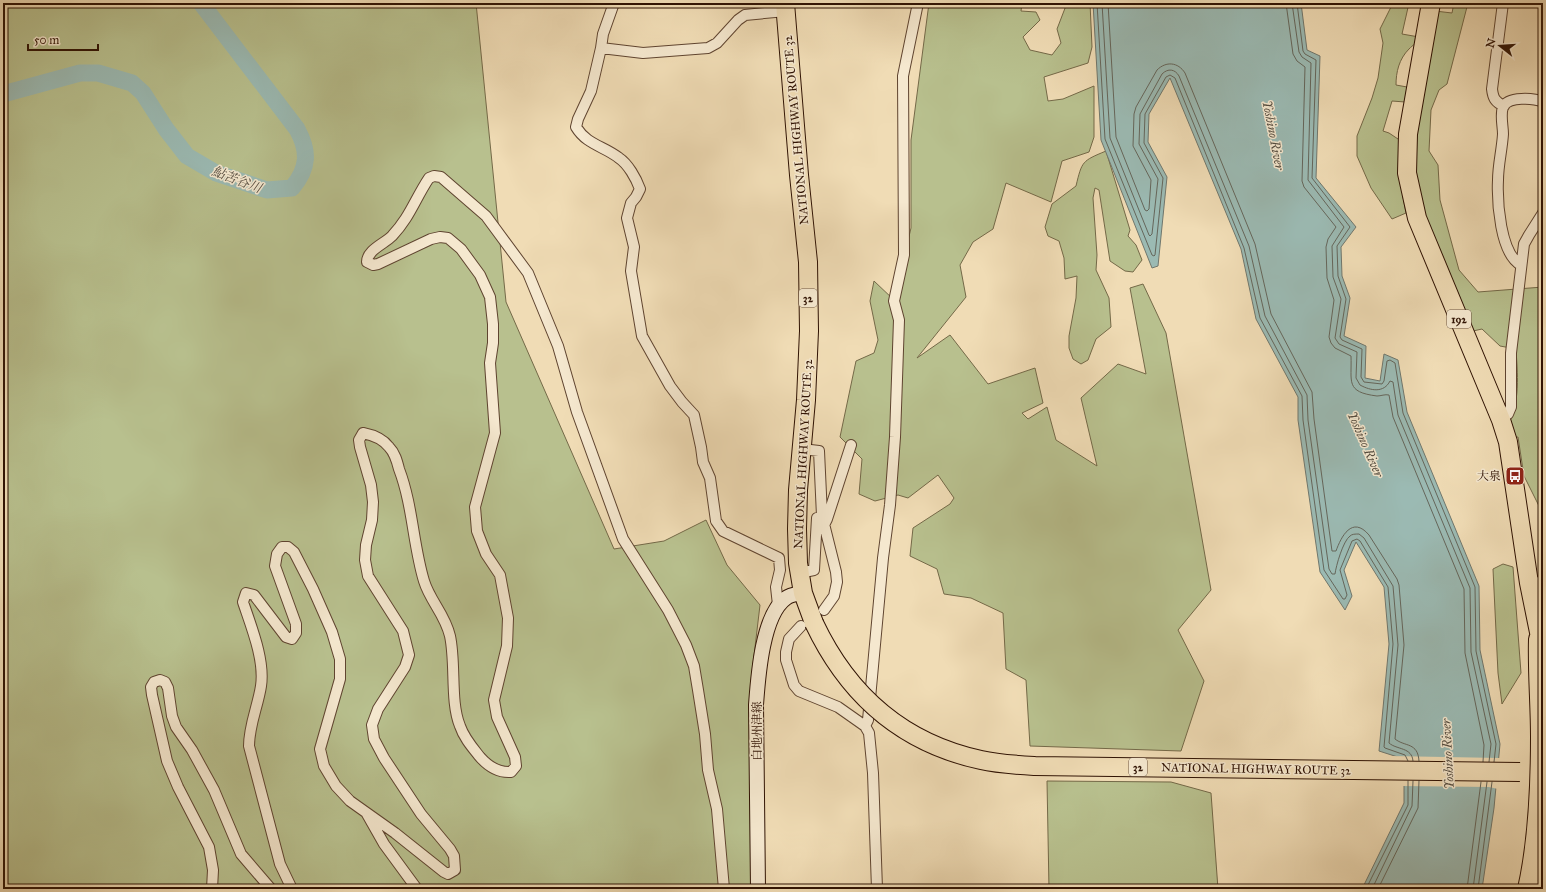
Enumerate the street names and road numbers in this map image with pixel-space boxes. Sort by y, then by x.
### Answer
street label: NATIONAL HIGHWAY ROUTE 32 [781,35,811,225]
road number: 32 [799,289,817,307]
road number: 192 [1447,310,1471,328]
street label: NATIONAL HIGHWAY ROUTE 32 [791,359,815,549]
street label: 白地州津線 [750,701,764,761]
road number: 32 [1129,758,1147,776]
street label: NATIONAL HIGHWAY ROUTE 32 [1161,760,1351,778]

